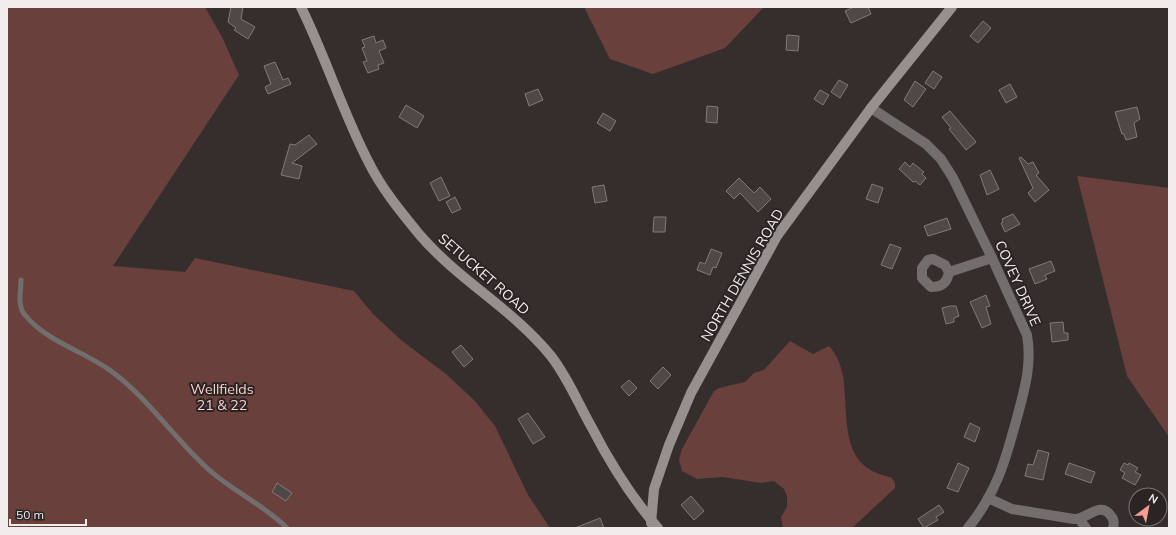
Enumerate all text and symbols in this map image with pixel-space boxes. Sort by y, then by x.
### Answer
street label: NORTH DENNIS ROAD [697,205,787,345]
street label: SETUCKET ROAD [435,229,533,319]
street label: COVEY DRIVE [991,237,1045,329]
park label: Wellfields 21 & 22 [190,380,254,414]
north arrow [1128,487,1168,527]
text: N [1146,490,1161,507]
scale bar [10,501,86,527]
text: 50 m [16,507,44,522]

